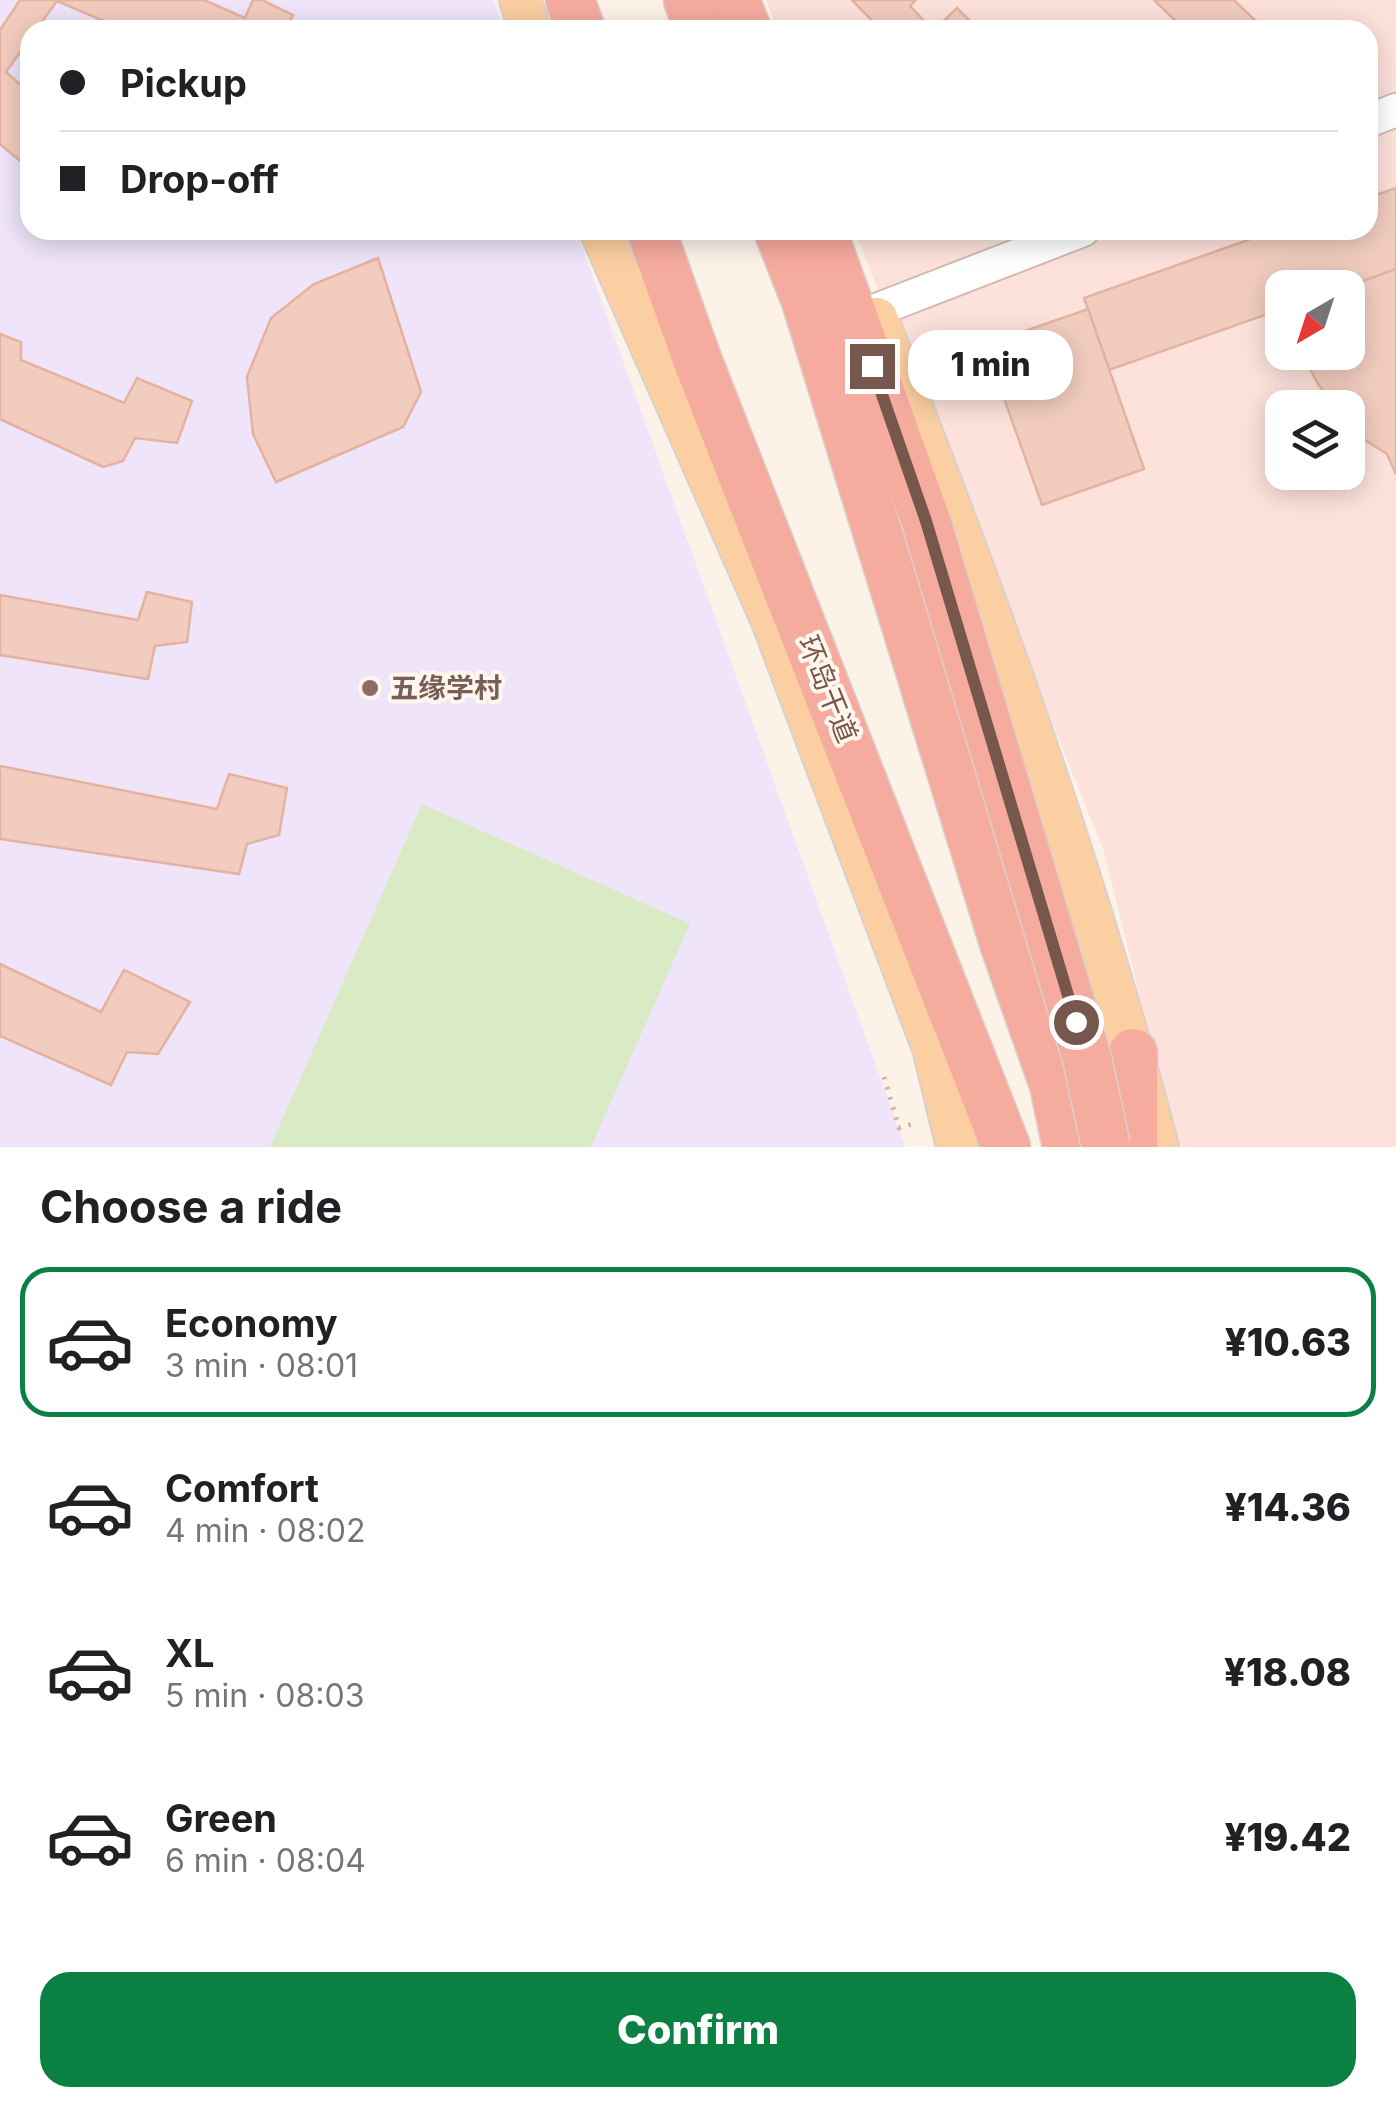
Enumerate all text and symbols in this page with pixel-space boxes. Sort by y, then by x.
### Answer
text: Pickup [120,60,247,106]
text: Drop-off [120,156,279,202]
north arrow [1265,270,1365,370]
map controls [1265,270,1365,490]
callout: 1 min [907,331,1072,401]
route end [850,344,895,389]
text: 1 min [950,345,1031,384]
button: layers [1265,390,1365,490]
street label: 环岛干道 [791,631,865,747]
place label: 五缘学村 [390,671,502,705]
marker: 五缘学村 [359,677,381,699]
route start [1054,1000,1099,1045]
text: Choose a ride [40,1179,342,1234]
icon: car [45,1297,135,1387]
text: Economy [165,1300,338,1346]
text: ¥10.63 [1225,1319,1351,1365]
text: 3 min · 08:01 [165,1346,358,1385]
icon: car [45,1462,135,1552]
text: Comfort [165,1465,319,1511]
text: ¥14.36 [1225,1484,1351,1530]
text: 4 min · 08:02 [165,1511,365,1550]
icon: car [45,1627,135,1717]
text: XL [165,1630,215,1676]
text: ¥18.08 [1224,1649,1351,1695]
text: 5 min · 08:03 [165,1676,365,1715]
icon: car [45,1792,135,1882]
text: Green [165,1795,277,1841]
text: ¥19.42 [1224,1814,1351,1860]
text: 6 min · 08:04 [165,1841,366,1880]
button: Confirm [40,1972,1356,2087]

